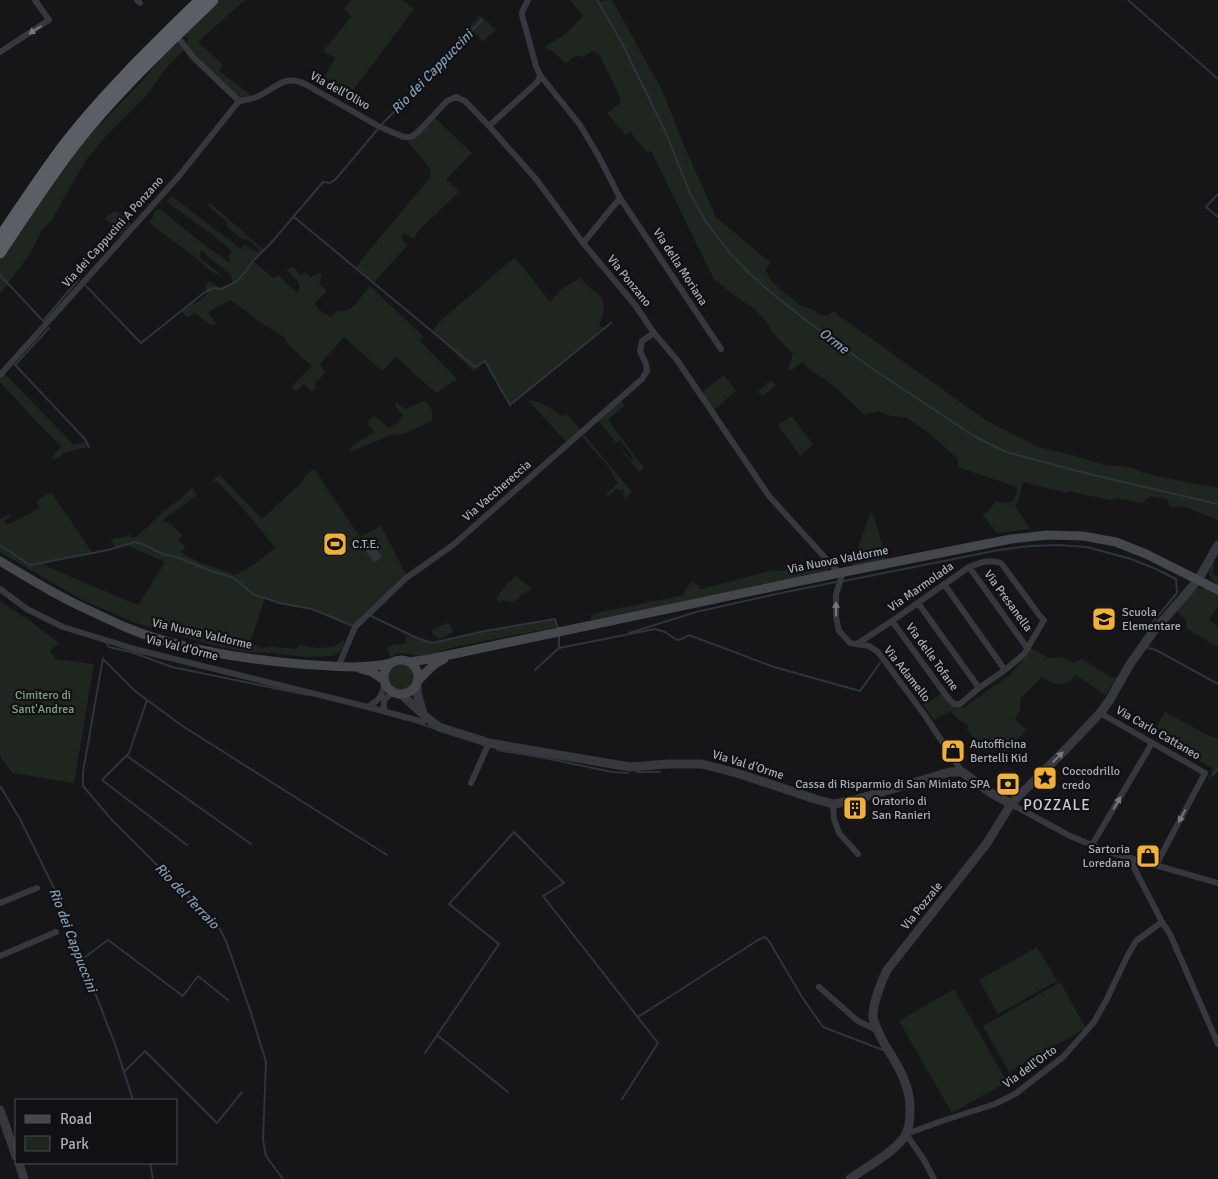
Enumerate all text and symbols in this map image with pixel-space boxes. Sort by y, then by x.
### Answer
one-way arrow [28,25,42,34]
water label: Rio dei Cappuccini [388,26,477,118]
street label: Via dell'Olivo [307,68,373,114]
street label: Via dei Cappucini A Ponzano [59,173,167,291]
street label: Via della Moriana [649,225,711,309]
street label: Via Ponzano [604,252,654,310]
water label: Orme [816,324,853,358]
street label: Via Vacchereccia [460,457,534,525]
sports icon: C.T.E. [322,531,348,557]
place label: C.T.E. [352,537,379,552]
street label: Via Nuova Valdorme [786,543,890,577]
street label: Via Marmolada [885,559,957,615]
street label: Via Presanella [981,567,1035,635]
one-way arrow [832,601,840,617]
place label: Scuola Elementare [1122,605,1181,634]
school or university icon: Scuola Elementare [1091,606,1117,632]
street label: Via Nuova Valdorme [150,615,254,653]
street label: Via delle Tofane [902,620,962,694]
street label: Via Val d'Orme [144,632,220,664]
street label: Via Adamello [880,643,934,705]
park label: Cimitero di Sant'Andrea [12,688,74,717]
street label: Via Carlo Cattaneo [1113,703,1203,763]
place label: Autofficina Bertelli Kid [970,737,1028,766]
shop icon: Autofficina Bertelli Kid [940,738,966,764]
street label: Via Val d'Orme [710,747,786,783]
one-way arrow [1052,751,1064,763]
place label: Coccodrillo credo [1062,764,1120,793]
place icon: Coccodrillo credo [1032,765,1058,791]
bank icon: Cassa di Risparmio di San Miniato SPA [995,771,1021,797]
place label: Cassa di Risparmio di San Miniato SPA [795,777,991,792]
place label: Oratorio di San Ranieri [872,794,931,823]
building icon: Oratorio di San Ranieri [842,795,868,821]
district label: POZZALE [1023,796,1091,814]
one-way arrow [1112,796,1121,809]
one-way arrow [1178,809,1186,823]
place label: Sartoria Loredana [1083,842,1130,871]
shop icon: Sartoria Loredana [1135,843,1161,869]
water label: Rio del Terraio [151,859,223,933]
street label: Via Pozzale [898,879,946,933]
water label: Rio dei Cappuccini [45,885,101,996]
street label: Via dell'Orto [1000,1042,1060,1092]
legend [15,1099,178,1164]
text: Road [60,1110,92,1128]
text: Park [60,1135,89,1153]

